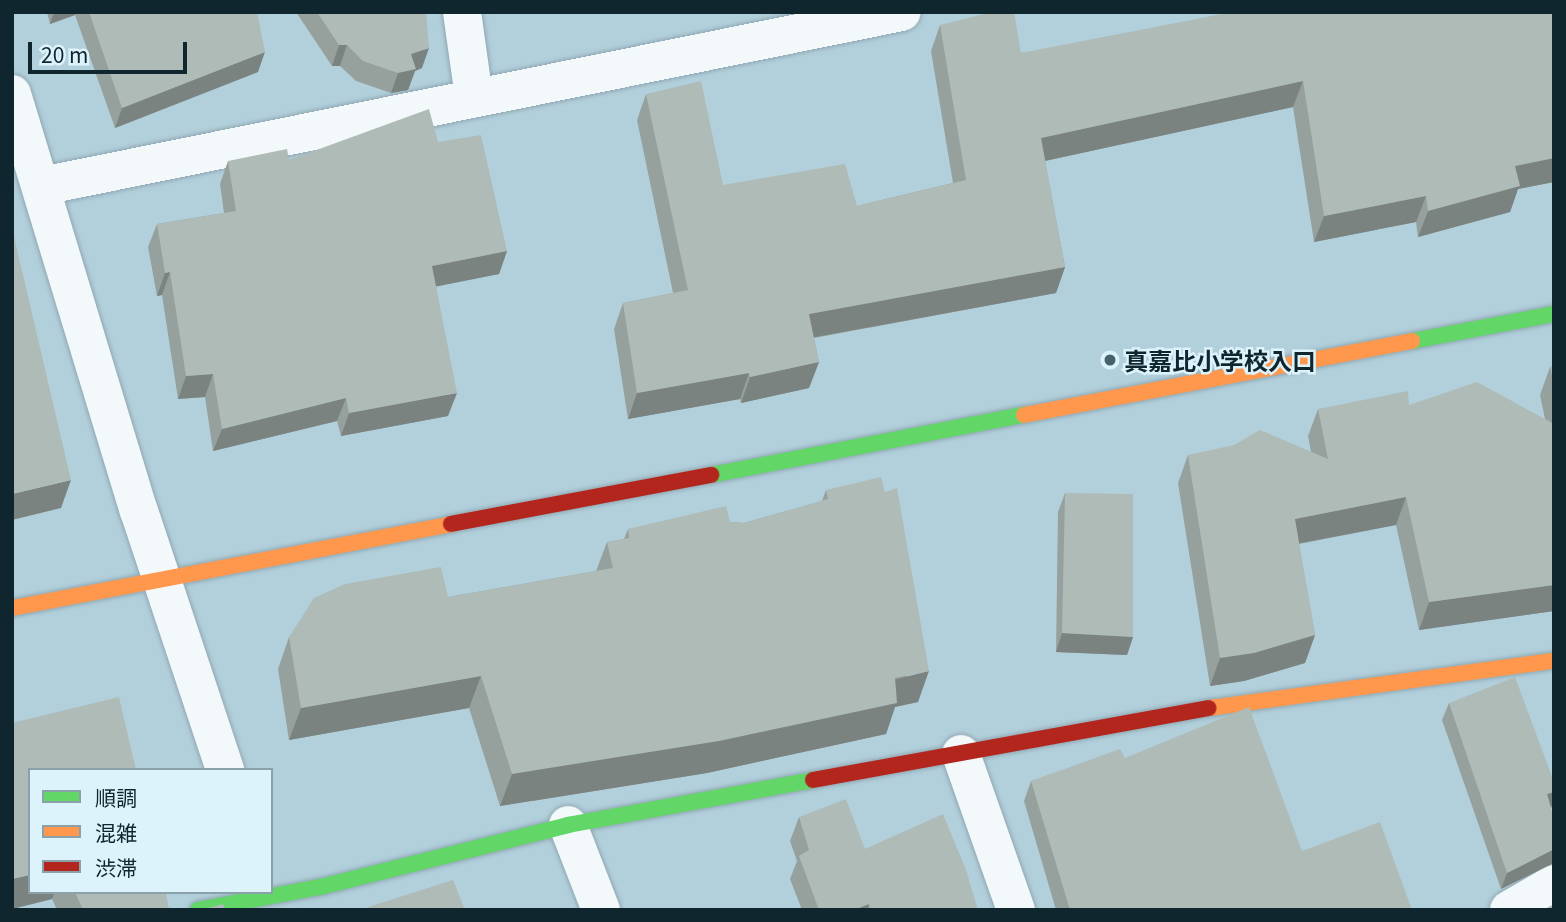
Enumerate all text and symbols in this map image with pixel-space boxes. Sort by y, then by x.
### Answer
scale bar [32,28,191,72]
text: 20 m [41,39,88,69]
place label: 真嘉比小学校入口 [1124,346,1316,374]
marker: 真嘉比小学校入口 [1102,352,1118,368]
legend [28,768,273,894]
text: 順調 [95,782,137,812]
text: 混雑 [95,817,137,847]
text: 渋滞 [95,852,137,882]

